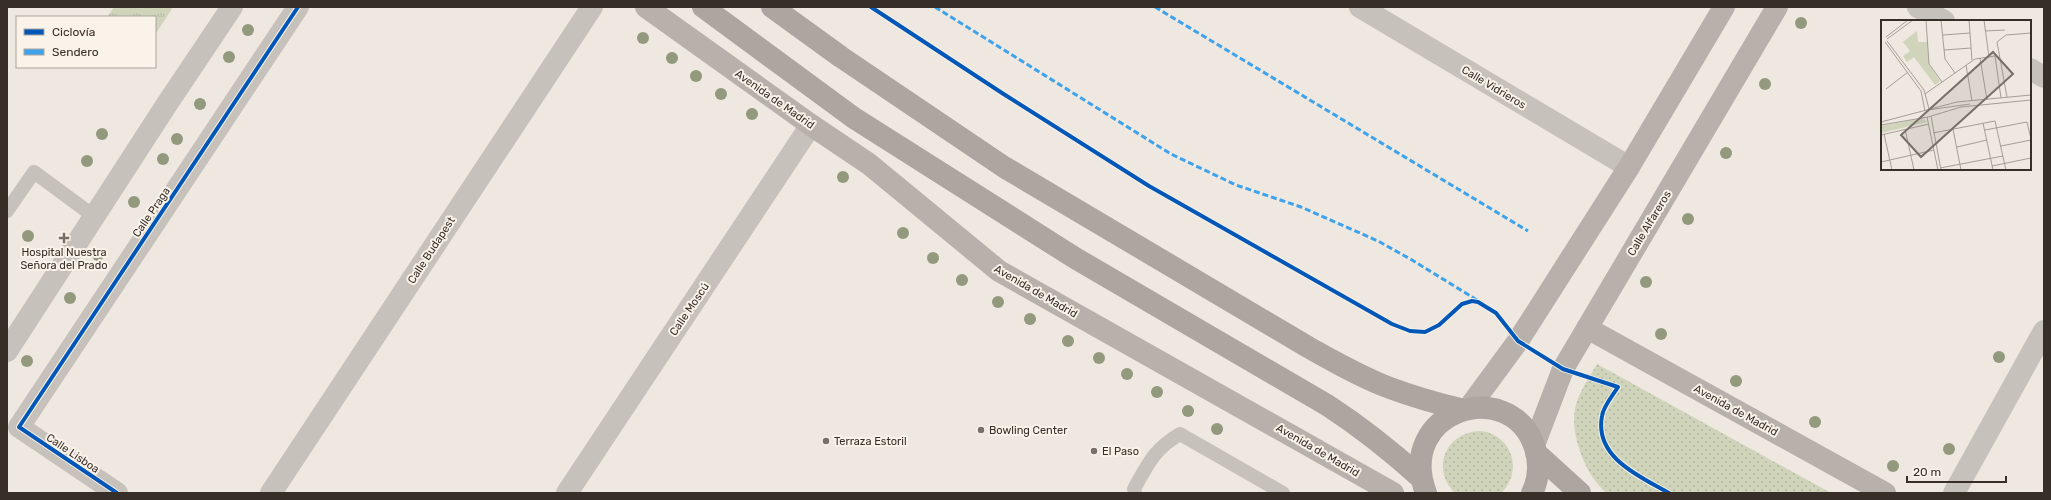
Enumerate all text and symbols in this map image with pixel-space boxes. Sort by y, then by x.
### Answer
legend [16,16,156,68]
inset map [1881,20,2031,170]
text: Ciclovía [52,25,95,39]
text: Sendero [52,45,99,59]
street label: Calle Vidrieros [1459,63,1529,112]
street label: Avenida de Madrid [733,67,817,132]
street label: Calle Praga [130,185,173,240]
street label: Calle Alfareros [1625,188,1674,258]
street label: Calle Budapest [405,214,458,286]
marker: Hospital Nuestra Señora del Prado [58,232,70,244]
place label: Hospital Nuestra Señora del Prado [21,246,108,272]
street label: Avenida de Madrid [992,262,1080,321]
street label: Calle Moscú [667,280,712,338]
street label: Avenida de Madrid [1692,382,1780,439]
street label: Avenida de Madrid [1274,421,1362,480]
place label: Bowling Center [989,424,1068,437]
marker: Bowling Center [976,425,986,435]
street label: Calle Lisboa [44,431,102,476]
place label: Terraza Estoril [834,435,907,448]
marker: Terraza Estoril [821,436,831,446]
place label: El Paso [1102,445,1139,458]
marker: El Paso [1089,446,1099,456]
scale bar [1907,458,2006,484]
text: 20 m [1913,465,1941,479]

